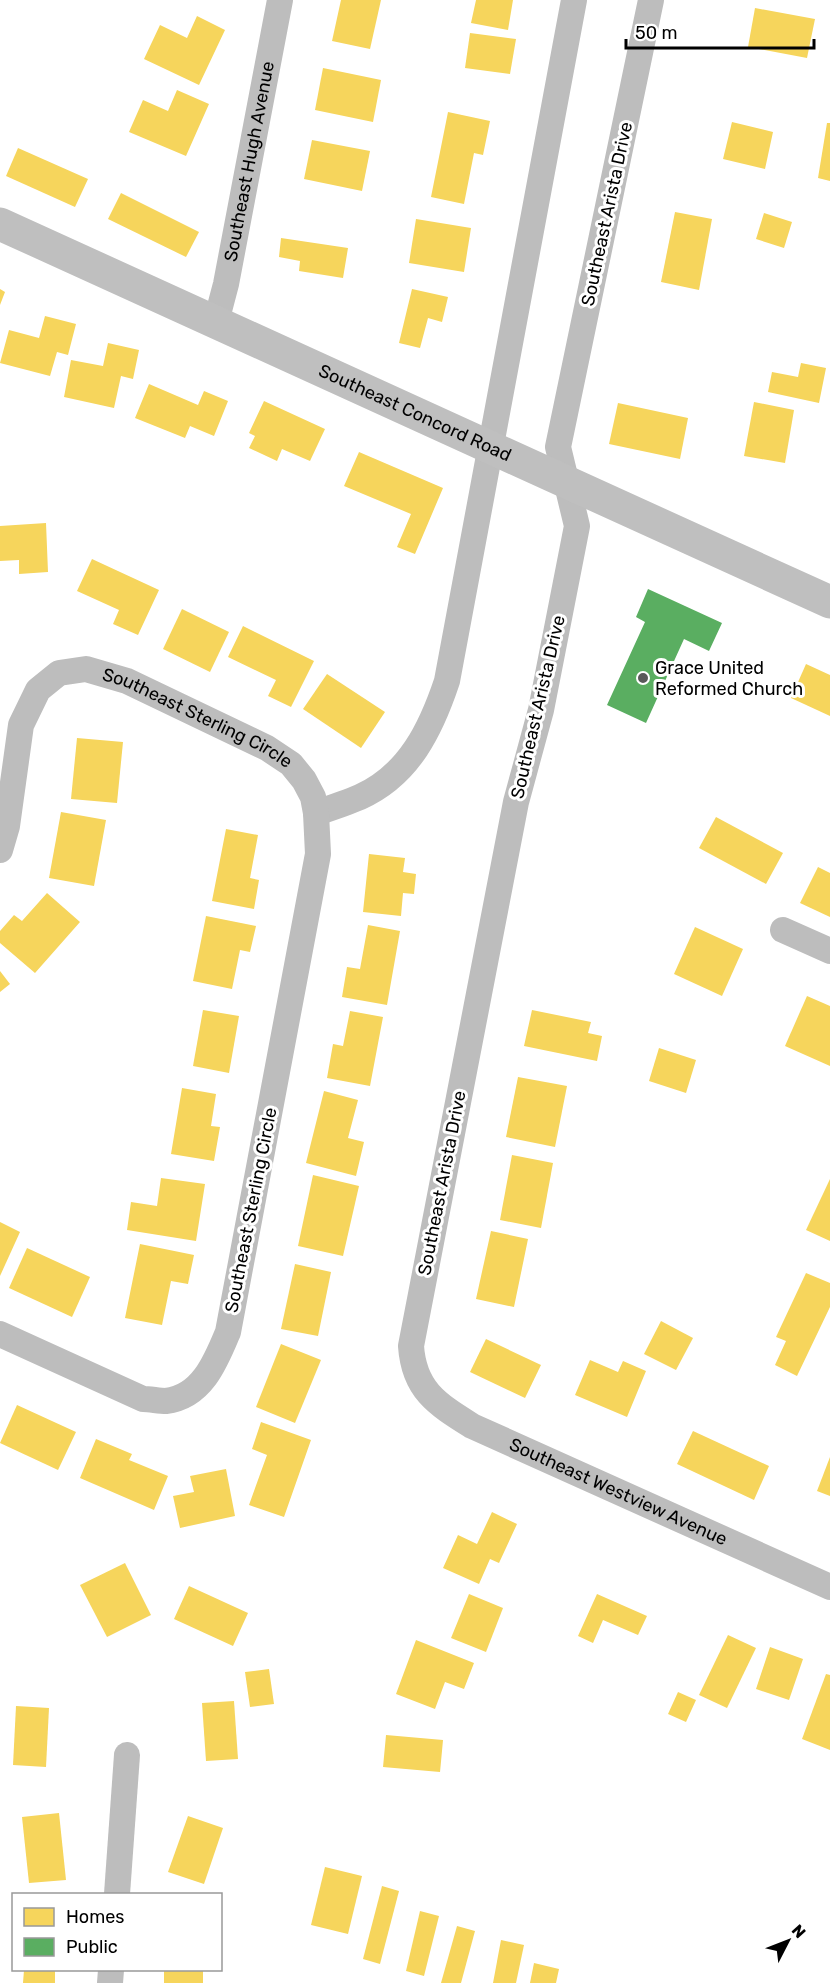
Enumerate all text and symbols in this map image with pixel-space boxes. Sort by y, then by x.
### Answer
scale bar [626,12,814,50]
text: 50 m [635,22,678,44]
street label: Southeast Hugh Avenue [219,59,279,264]
street label: Southeast Arista Drive [577,120,637,308]
street label: Southeast Concord Road [315,360,515,466]
street label: Southeast Arista Drive [506,613,570,801]
place label: Grace United Reformed Church [655,657,803,700]
street label: Southeast Sterling Circle [100,663,297,773]
marker: Grace United Reformed Church [636,671,650,685]
street label: Southeast Arista Drive [413,1089,471,1277]
street label: Southeast Sterling Circle [220,1106,282,1314]
street label: Southeast Westview Avenue [506,1433,731,1550]
legend [12,1893,222,1971]
text: Homes [66,1906,124,1928]
north arrow [758,1911,818,1971]
text: N [788,1921,810,1942]
text: Public [66,1936,118,1958]

